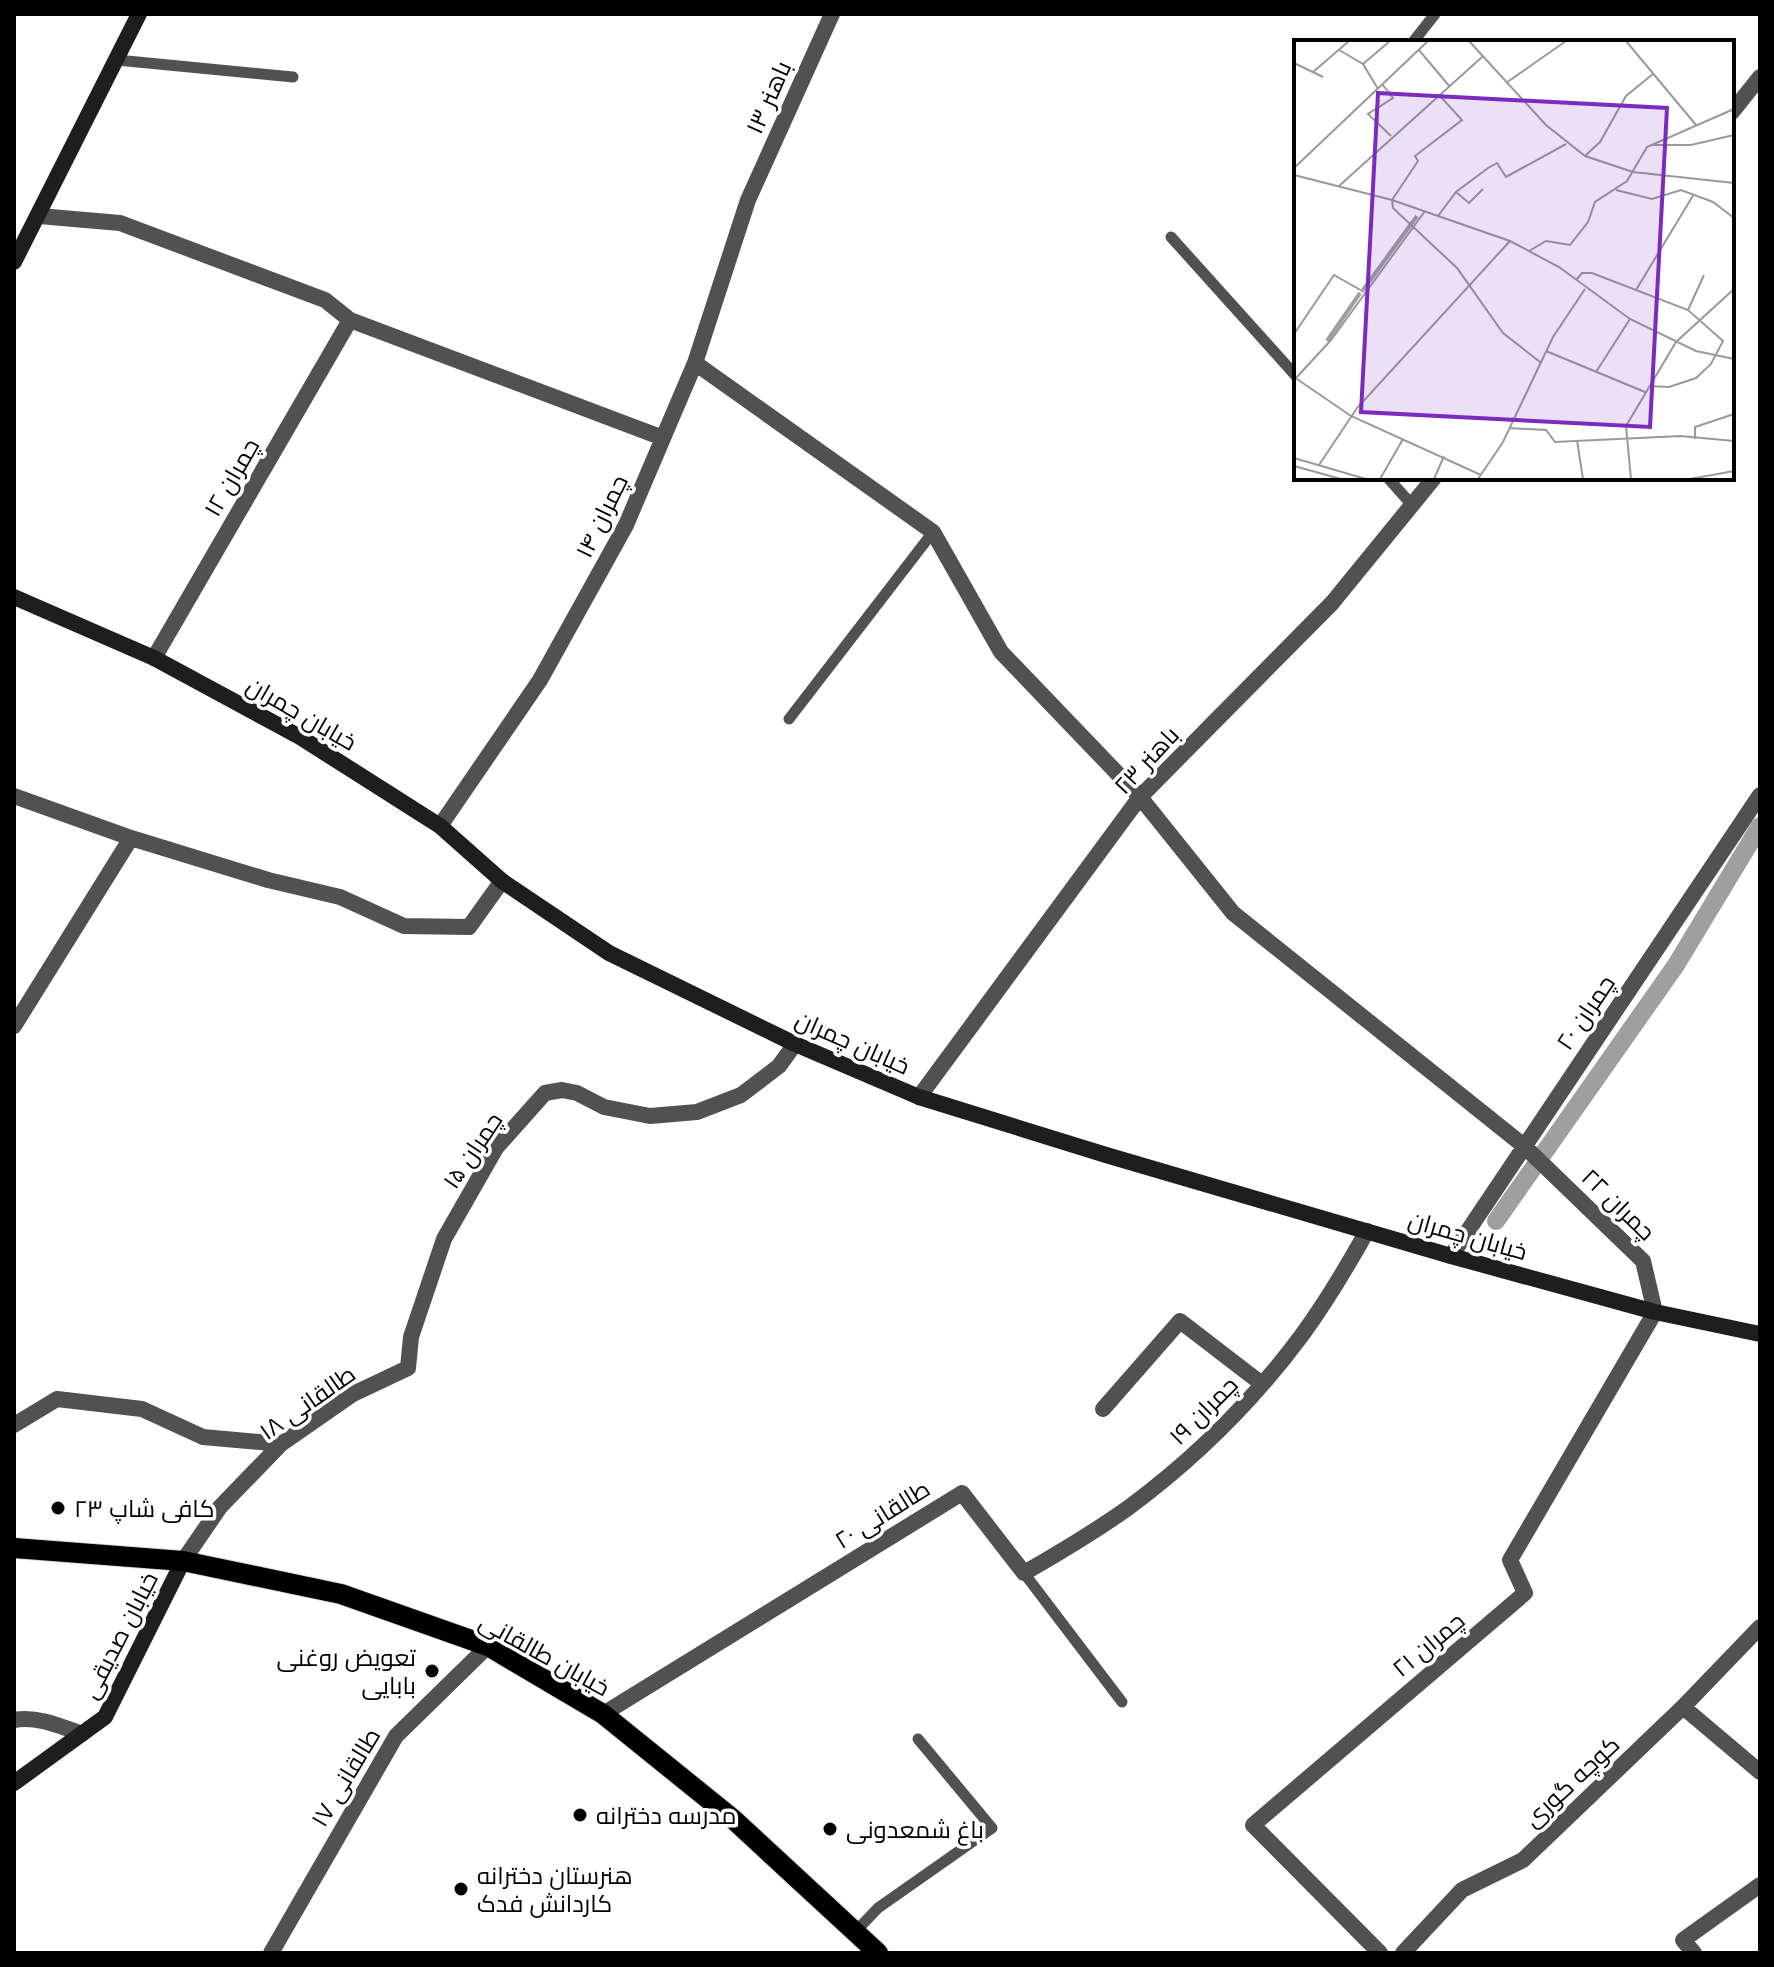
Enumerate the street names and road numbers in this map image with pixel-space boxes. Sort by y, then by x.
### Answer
street label: باهنر ۱۳ [739,56,797,138]
street label: چمران ۱۲ [197,432,267,523]
street label: چمران ۱۴ [568,470,636,563]
street label: خیابان چمران [241,669,362,758]
street label: باهنر ۲۳ [1107,720,1185,800]
street label: چمران ۲۰ [1549,969,1623,1056]
street label: خیابان چمران [790,1003,915,1082]
street label: چمران ۱۵ [436,1106,510,1195]
street label: چمران ۲۲ [1575,1162,1662,1248]
street label: خیابان چمران [1405,1204,1531,1268]
street label: طالقانی ۱۸ [253,1358,361,1446]
street label: چمران ۱۹ [1162,1369,1245,1452]
street label: طالقانی ۲۰ [829,1473,935,1555]
street label: خیابان صدیقی [74,1566,164,1704]
street label: چمران ۲۱ [1386,1605,1472,1685]
street label: خیابان طالقانی [474,1606,616,1702]
street label: طالقانی ۱۷ [304,1722,386,1832]
street label: کوچه گوری [1517,1729,1627,1834]

